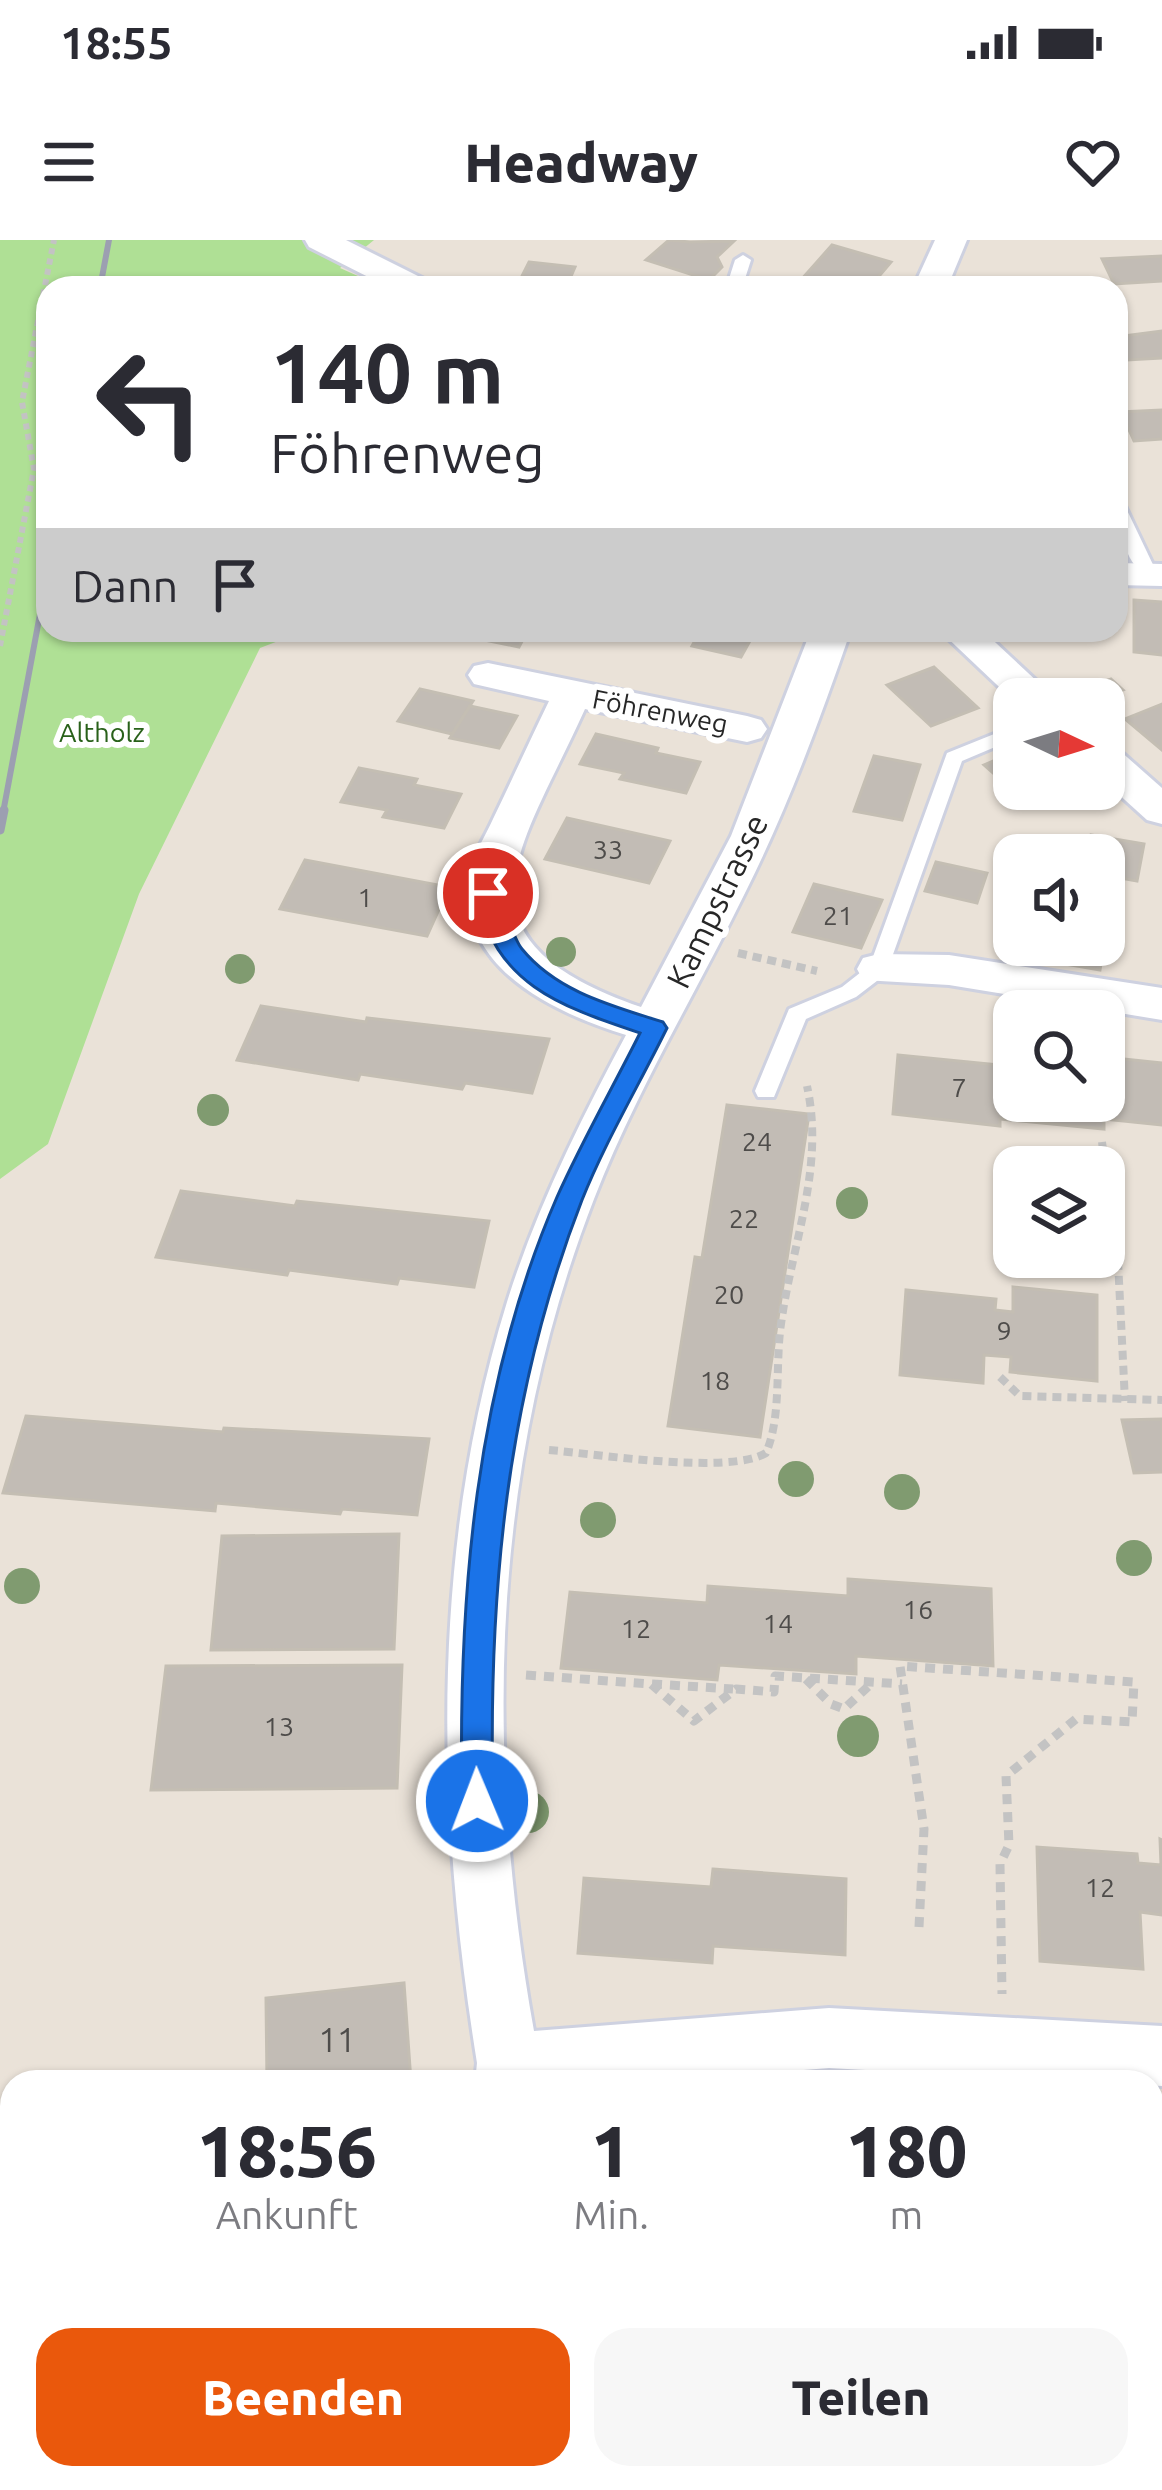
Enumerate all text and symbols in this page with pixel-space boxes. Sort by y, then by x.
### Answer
text: 18:55 [60,17,173,68]
icon: menu [36,129,102,195]
icon: heart [1060,129,1126,195]
text: Headway [464,132,698,192]
icon: left [72,324,228,480]
text: 140 m [270,325,504,419]
text: Föhrenweg [270,423,544,483]
icon: arrive [202,552,268,618]
text: Dann [72,560,178,611]
north arrow [993,678,1125,810]
map controls [993,678,1125,1278]
street label: Föhrenweg [590,683,730,739]
park label: Altholz [59,717,145,747]
street label: Kampstrasse [659,808,774,994]
house number: 33 [593,834,623,864]
button: sound [993,834,1125,966]
pin [437,842,539,944]
icon: arrive [455,860,521,926]
house number: 1 [357,882,373,912]
house number: 21 [823,900,853,930]
button: search [993,990,1125,1122]
house number: 7 [951,1072,967,1102]
house number: 24 [742,1126,772,1156]
button: layers [993,1146,1125,1278]
house number: 22 [729,1203,759,1233]
house number: 20 [714,1279,744,1309]
house number: 9 [996,1315,1012,1345]
house number: 18 [700,1365,730,1395]
house number: 16 [903,1594,933,1624]
house number: 14 [763,1608,793,1638]
house number: 12 [621,1613,651,1643]
house number: 13 [264,1711,294,1741]
position arrow [414,1738,540,1864]
house number: 12 [1085,1872,1115,1902]
house number: 11 [318,2021,356,2058]
text: 18:56 [197,2110,377,2191]
text: 1 [591,2110,631,2191]
text: 180 [845,2110,967,2191]
text: Ankunft [216,2193,358,2236]
text: Min. [574,2193,649,2236]
text: m [890,2193,923,2236]
button: Beenden [36,2328,570,2466]
button: Teilen [594,2328,1128,2466]

